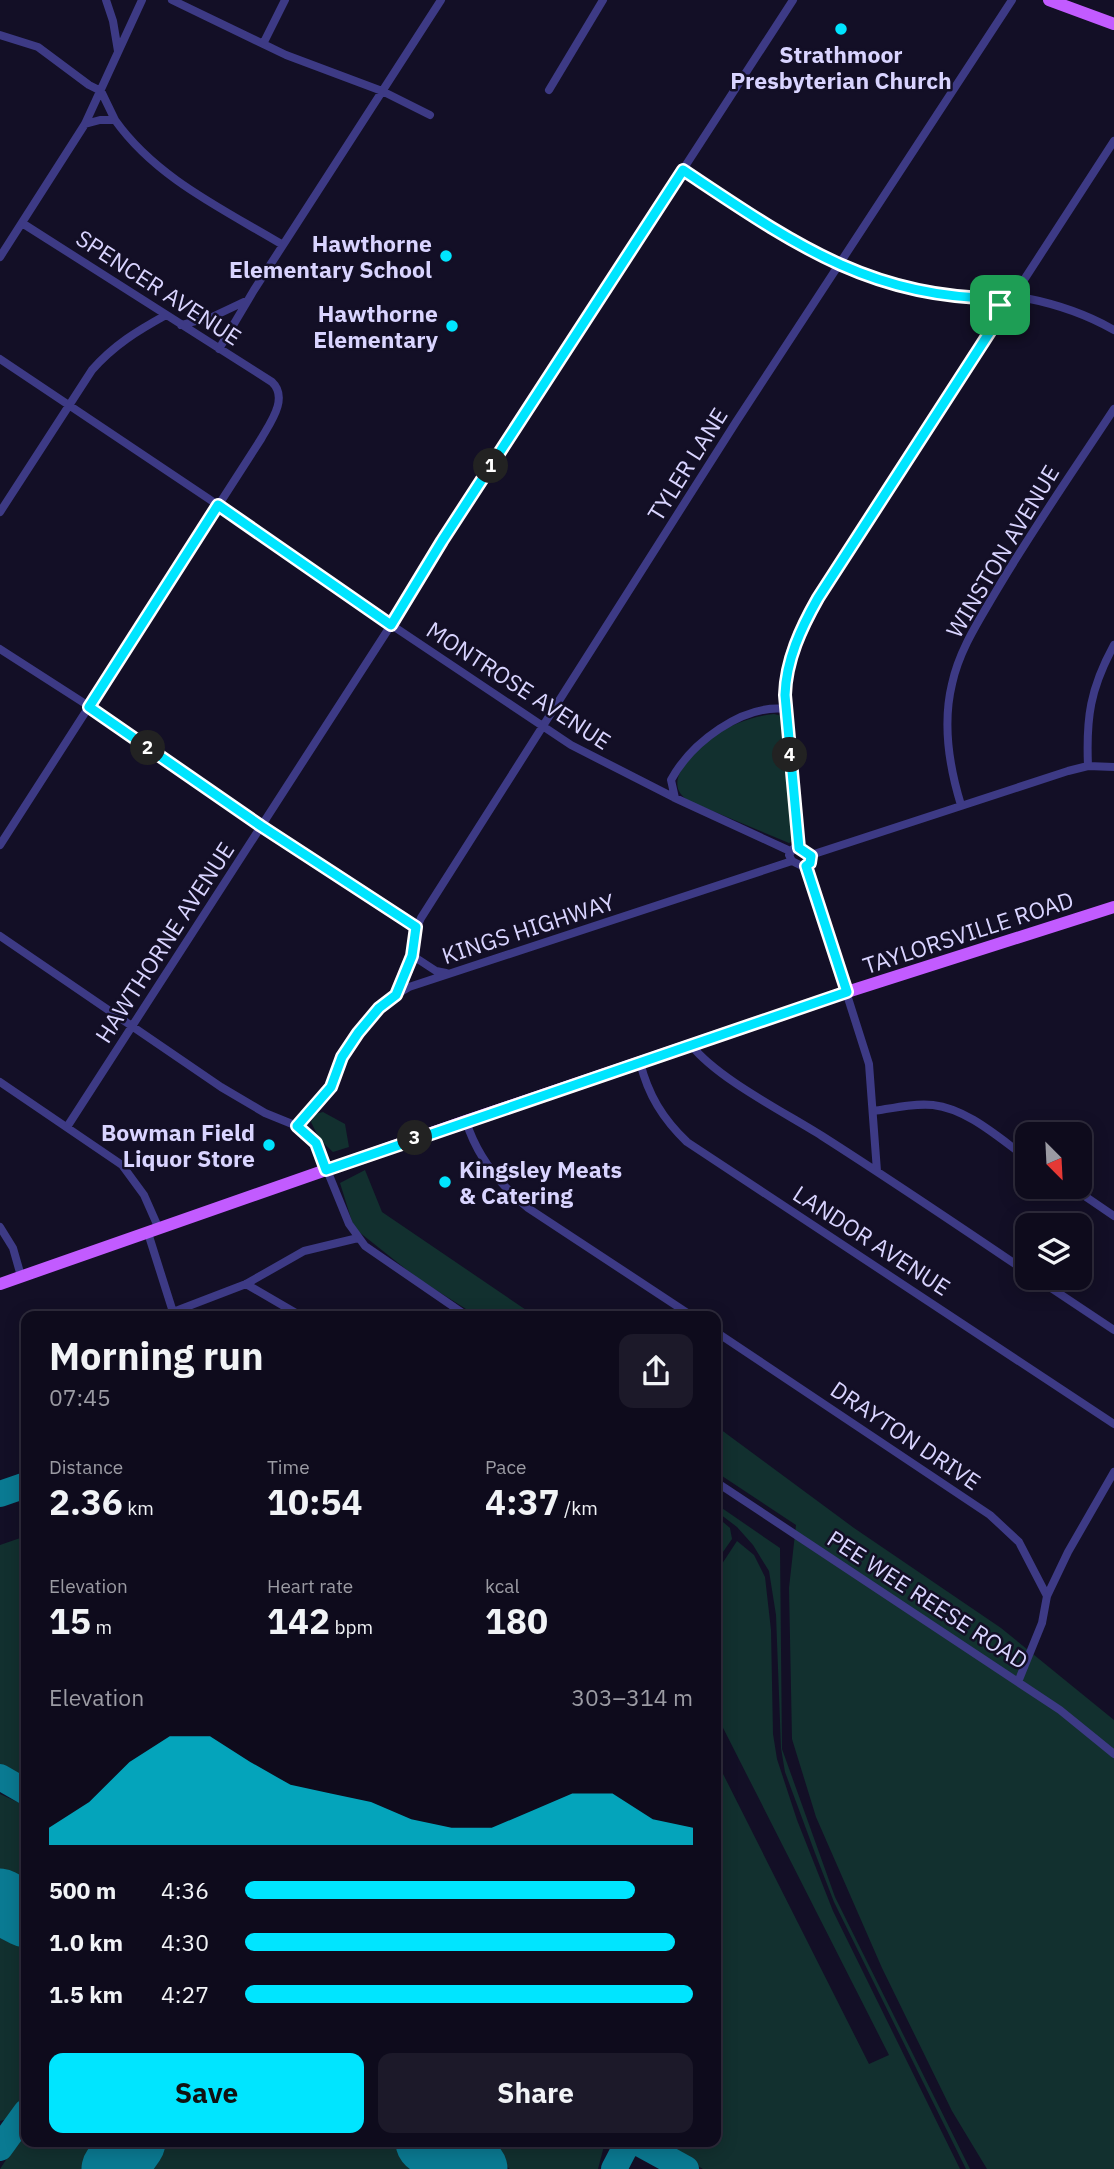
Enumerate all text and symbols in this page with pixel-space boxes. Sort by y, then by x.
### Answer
marker: Strathmoor Presbyterian Church [833,21,849,37]
place label: Strathmoor Presbyterian Church [730,39,952,95]
street label: SPENCER AVENUE [71,222,247,352]
place label: Hawthorne Elementary School [229,228,432,284]
marker: Hawthorne Elementary School [438,248,454,264]
pin [970,275,1030,335]
icon: arrive [981,286,1019,324]
place label: Hawthorne Elementary [313,298,439,354]
marker: Hawthorne Elementary [444,318,460,334]
street label: TYLER LANE [640,402,734,526]
pin: 1 [474,448,508,484]
text: 1 [485,453,496,477]
street label: WINSTON AVENUE [939,459,1065,643]
street label: MONTROSE AVENUE [421,614,617,756]
pin: 2 [130,730,166,766]
text: 2 [142,735,153,759]
pin: 4 [772,738,808,772]
text: 4 [784,742,795,766]
street label: HAWTHORNE AVENUE [88,836,240,1048]
street label: TAYLORSVILLE ROAD [859,884,1077,980]
street label: KINGS HIGHWAY [438,886,619,970]
place label: Bowman Field Liquor Store [101,1117,255,1173]
pin: 3 [398,1120,432,1156]
north arrow [1015,1122,1092,1199]
map controls [1015,1122,1092,1290]
text: 3 [409,1125,420,1149]
marker: Bowman Field Liquor Store [261,1137,277,1153]
place label: Kingsley Meats & Catering [459,1154,622,1210]
marker: Kingsley Meats & Catering [437,1174,453,1190]
street label: LANDOR AVENUE [788,1178,956,1302]
button: layers [1015,1213,1092,1290]
text: Morning run [49,1331,264,1380]
button: share [619,1334,693,1408]
street label: DRAYTON DRIVE [825,1374,987,1496]
text: 07:45 [49,1382,111,1412]
text: Distance [49,1455,123,1479]
text: Time [267,1455,310,1479]
text: Pace [485,1455,526,1479]
text: 2.36 [49,1479,123,1525]
text: 10:54 [267,1479,363,1525]
text: 4:37 [485,1479,560,1525]
text: km [123,1496,154,1520]
text: /km [560,1496,598,1520]
street label: PEE WEE REESE ROAD [822,1523,1034,1675]
text: Elevation [49,1574,128,1598]
text: Heart rate [267,1574,353,1598]
text: kcal [485,1574,520,1598]
text: 15 [49,1598,91,1644]
text: 142 [267,1598,330,1644]
text: 180 [485,1598,548,1644]
text: m [91,1615,112,1639]
text: bpm [330,1615,373,1639]
text: Elevation [49,1682,144,1712]
text: 303–314 m [571,1682,693,1712]
text: 500 m [49,1875,116,1905]
text: 4:36 [161,1875,209,1905]
text: 1.0 km [49,1927,123,1957]
text: 4:30 [161,1927,209,1957]
text: 1.5 km [49,1979,123,2009]
text: 4:27 [161,1979,209,2009]
button: Save [49,2053,364,2133]
button: Share [378,2053,693,2133]

